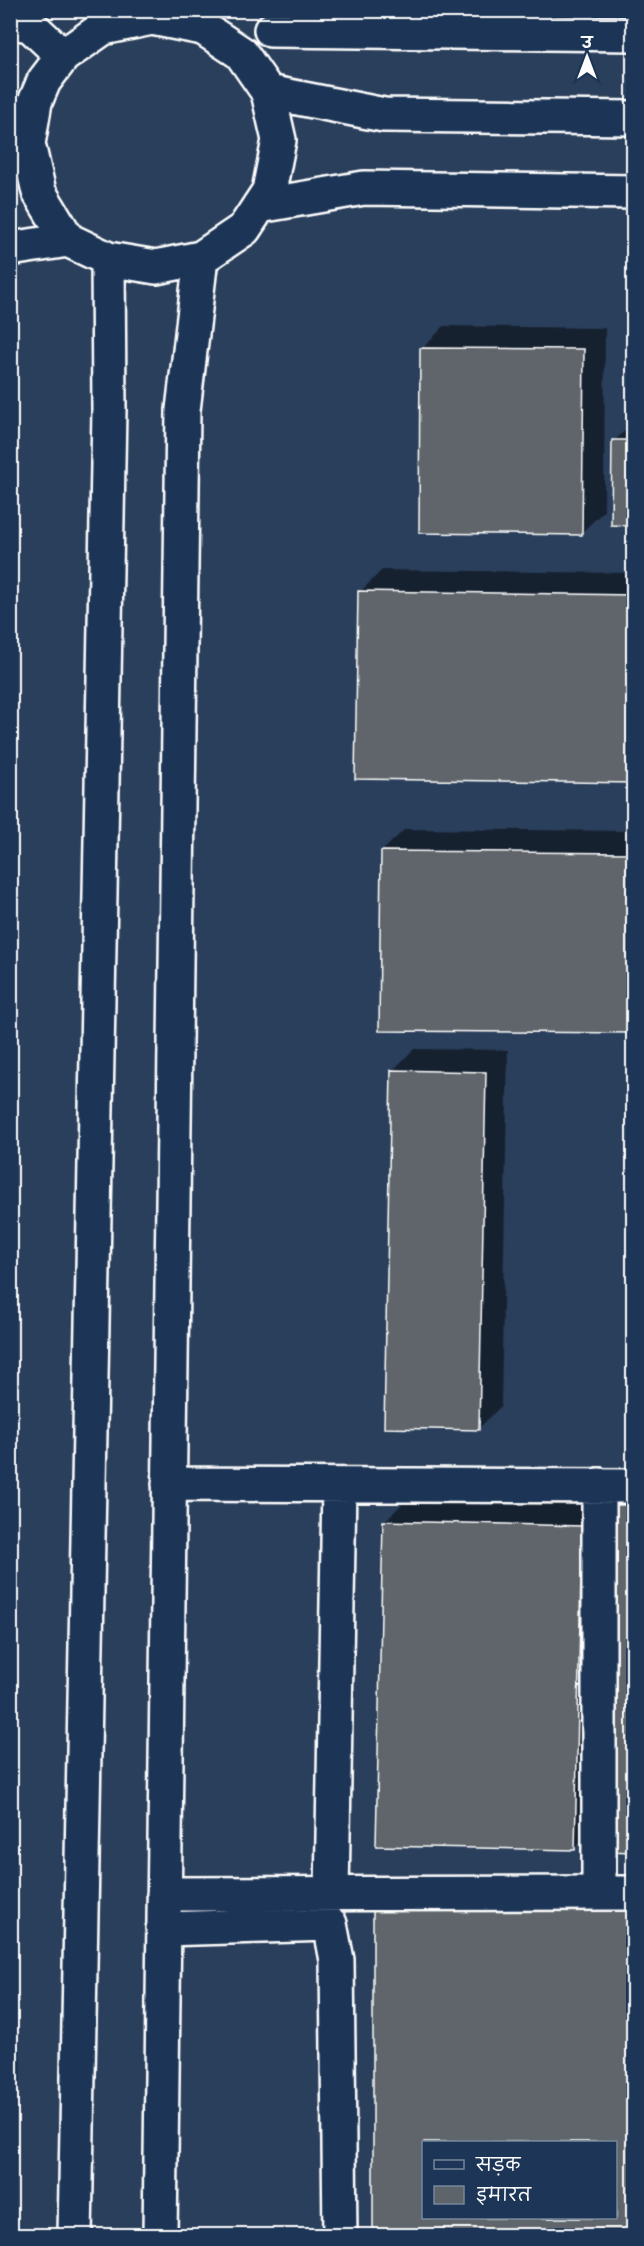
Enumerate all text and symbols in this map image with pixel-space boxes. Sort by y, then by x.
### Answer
north arrow [557,27,617,87]
text: उ [580,32,594,56]
legend [422,2141,617,2219]
text: सड़क [475,2154,521,2180]
text: इमारत [476,2184,532,2210]

